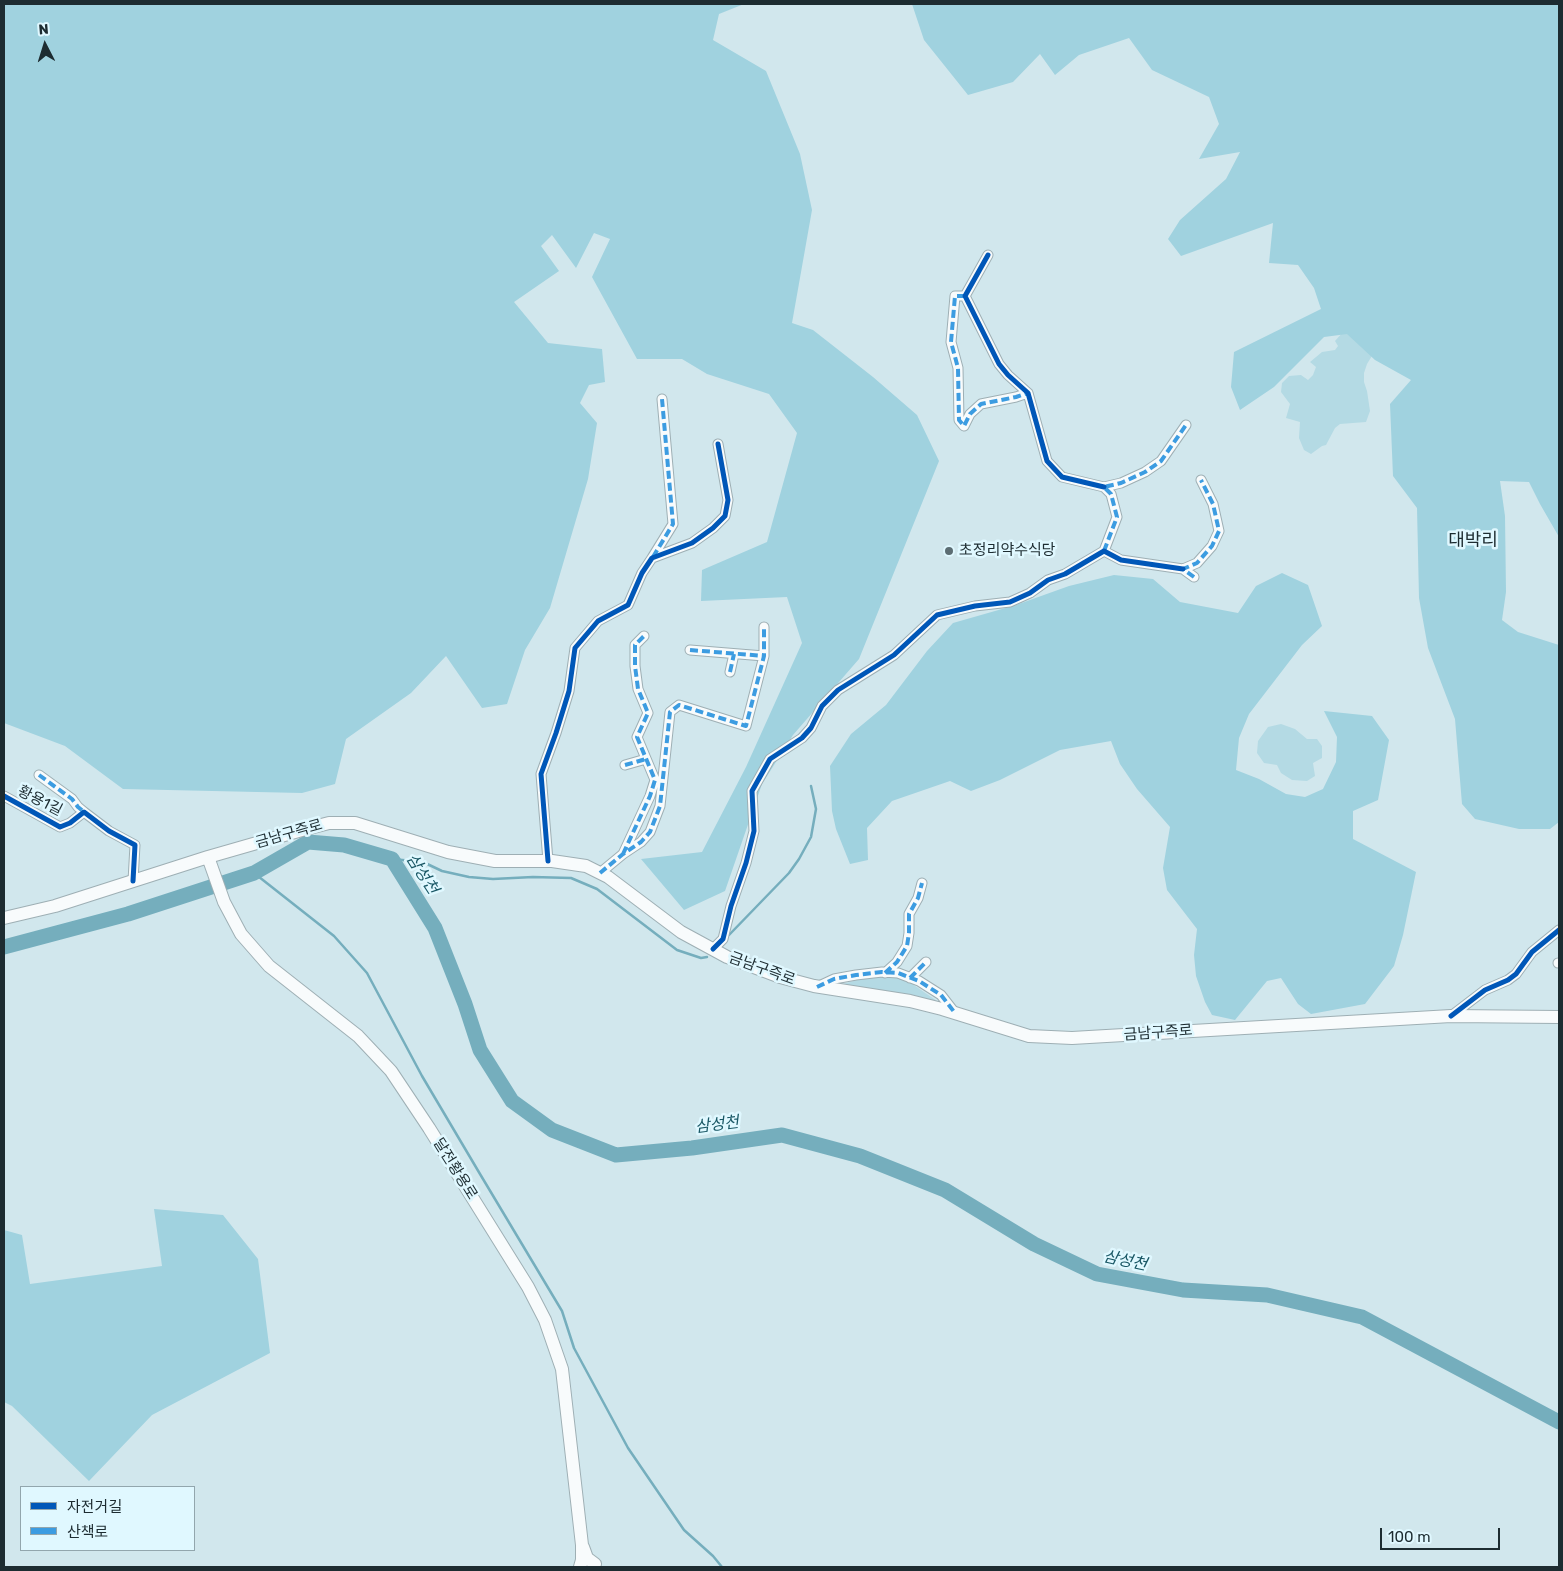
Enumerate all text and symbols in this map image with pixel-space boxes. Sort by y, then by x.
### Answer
north arrow [20,20,70,70]
text: N [38,21,49,38]
district label: 대박리 [1448,530,1498,552]
place label: 초정리약수식당 [959,542,1056,560]
marker: 초정리약수식당 [943,545,955,557]
street label: 황용1길 [15,782,65,820]
street label: 금남구즉로 [253,816,325,852]
water label: 삼성천 [402,850,442,898]
street label: 금남구즉로 [727,949,797,989]
street label: 금남구즉로 [1123,1022,1193,1044]
water label: 삼성천 [694,1113,740,1137]
street label: 달전황용로 [429,1135,481,1203]
water label: 삼성천 [1101,1247,1149,1275]
legend [20,1486,195,1551]
text: 자전거길 [67,1498,122,1516]
scale bar [1383,1518,1503,1550]
text: 산책로 [67,1523,108,1541]
text: 100 m [1388,1528,1430,1546]

